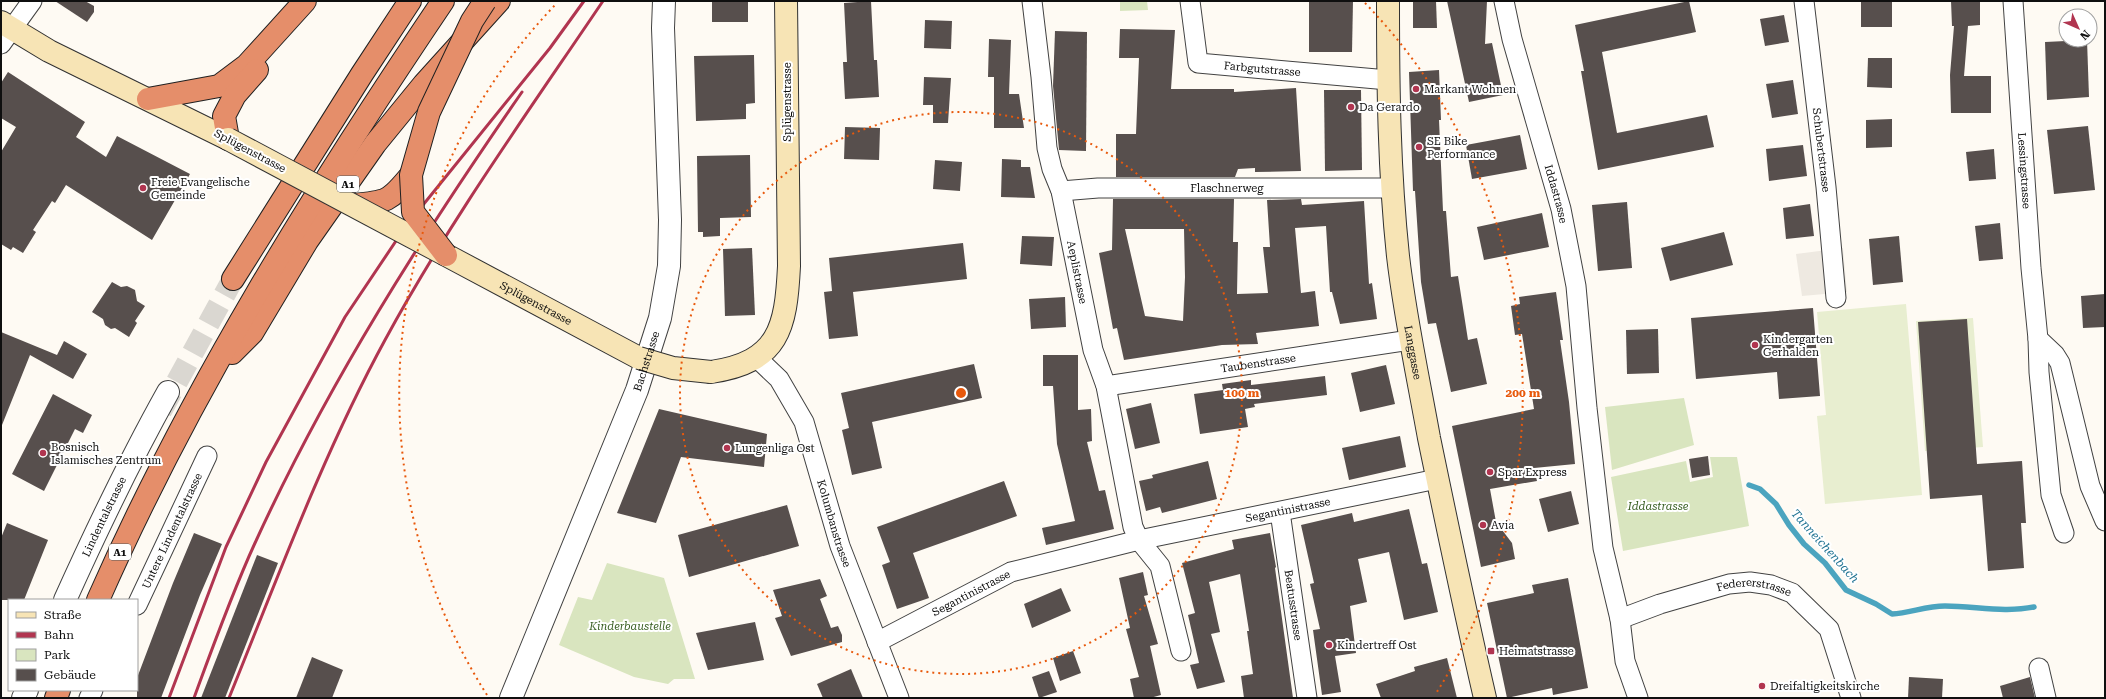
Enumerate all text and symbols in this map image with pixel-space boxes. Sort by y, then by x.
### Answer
north arrow [2058,8,2098,48]
text: N [2077,27,2092,43]
street label: Farbgutstrasse [1223,59,1301,79]
street label: Splügenstrasse [781,62,794,142]
place label: Markant Wohnen [1424,83,1516,96]
marker: Markant Wohnen [1411,84,1421,94]
place label: Da Gerardo [1359,101,1420,114]
marker: Da Gerardo [1346,102,1356,112]
street label: Schubertstrasse [1810,107,1833,193]
street label: Splügenstrasse [212,127,288,175]
street label: Lessingstrasse [2015,132,2033,209]
place label: SE Bike Performance [1427,135,1495,161]
marker: SE Bike Performance [1414,142,1424,152]
street label: Iddastrasse [1542,163,1570,224]
place label: Freie Evangelische Gemeinde [151,176,250,202]
road number: A1 [337,176,359,192]
street label: Flaschnerweg [1190,182,1264,195]
marker: Freie Evangelische Gemeinde [138,183,148,193]
street label: Aeplistrasse [1065,240,1090,305]
street label: Splügenstrasse [498,279,574,327]
street label: Langgasse [1402,324,1424,381]
street label: Bachstrasse [630,329,662,393]
place label: Kindergarten Gerhalden [1763,333,1833,359]
marker: Kindergarten Gerhalden [1750,340,1760,350]
street label: Taubenstrasse [1220,351,1297,375]
centre of rings [954,386,968,400]
text: 100 m [1225,386,1260,400]
text: 200 m [1506,386,1541,400]
place label: Bosnisch Islamisches Zentrum [51,441,161,467]
place label: Lungenliga Ost [735,442,815,455]
marker: Lungenliga Ost [722,443,732,453]
marker: Bosnisch Islamisches Zentrum [38,448,48,458]
place label: Spar Express [1498,466,1567,479]
marker: Spar Express [1485,467,1495,477]
street label: Untere Lindentalstrasse [139,471,205,591]
street label: Lindentalstrasse [79,474,129,559]
street label: Kolumbanstrasse [815,478,854,569]
street label: Segantinistrasse [1244,494,1332,525]
park label: Iddastrasse [1627,500,1689,513]
water label: Tanneichenbach [1788,506,1862,586]
place label: Avia [1491,519,1514,532]
marker: Avia [1478,520,1488,530]
road number: A1 [109,544,131,560]
street label: Segantinistrasse [930,567,1012,619]
street label: Beatusstrasse [1282,569,1305,641]
street label: Federerstrasse [1715,575,1793,599]
legend [8,599,138,691]
text: Straße [44,608,82,622]
park label: Kinderbaustelle [588,620,671,633]
text: Bahn [44,628,74,642]
place label: Kindertreff Ost [1337,639,1417,652]
marker: Kindertreff Ost [1324,640,1334,650]
place label: Heimatstrasse [1499,645,1574,658]
marker: Heimatstrasse [1486,646,1496,656]
text: Park [44,648,71,662]
text: Gebäude [44,668,96,682]
place label: Dreifaltigkeitskirche [1770,680,1880,693]
marker: Dreifaltigkeitskirche [1757,681,1767,691]

